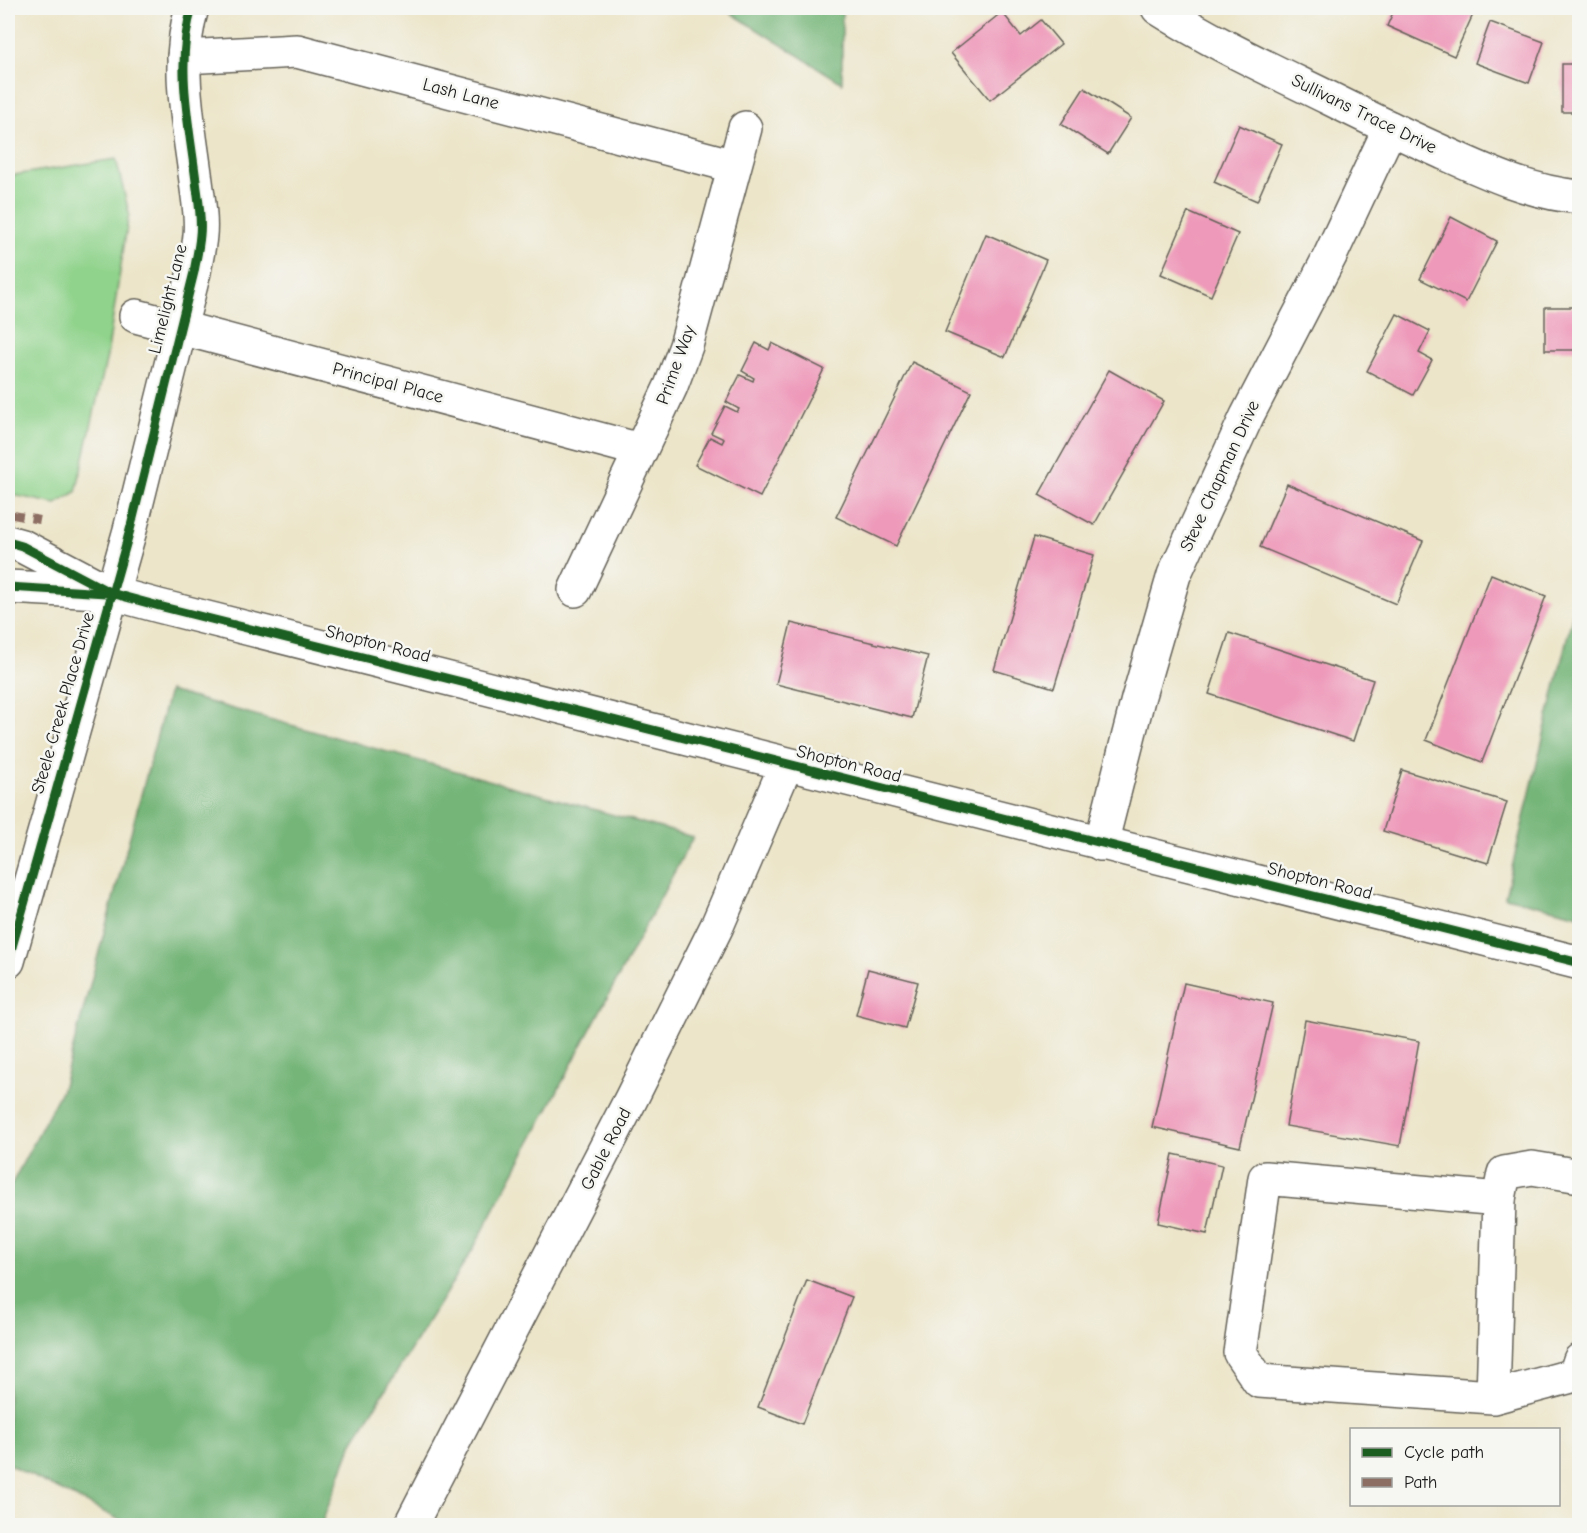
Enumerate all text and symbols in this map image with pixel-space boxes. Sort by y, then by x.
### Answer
street label: Sullivans Trace Drive [1288,70,1440,158]
street label: Lash Lane [421,74,501,114]
street label: Limelight Lane [144,242,192,356]
street label: Prime Way [652,322,700,408]
street label: Principal Place [330,358,446,408]
street label: Steve Chapman Drive [1176,397,1264,555]
street label: Steele Creek Place Drive [27,610,99,796]
street label: Shopton Road [323,621,433,667]
street label: Shopton Road [794,741,904,787]
street label: Shopton Road [1265,858,1375,904]
street label: Gable Road [576,1104,636,1194]
legend [1350,1428,1560,1506]
text: Cycle path [1404,1442,1484,1463]
text: Path [1404,1472,1437,1493]

